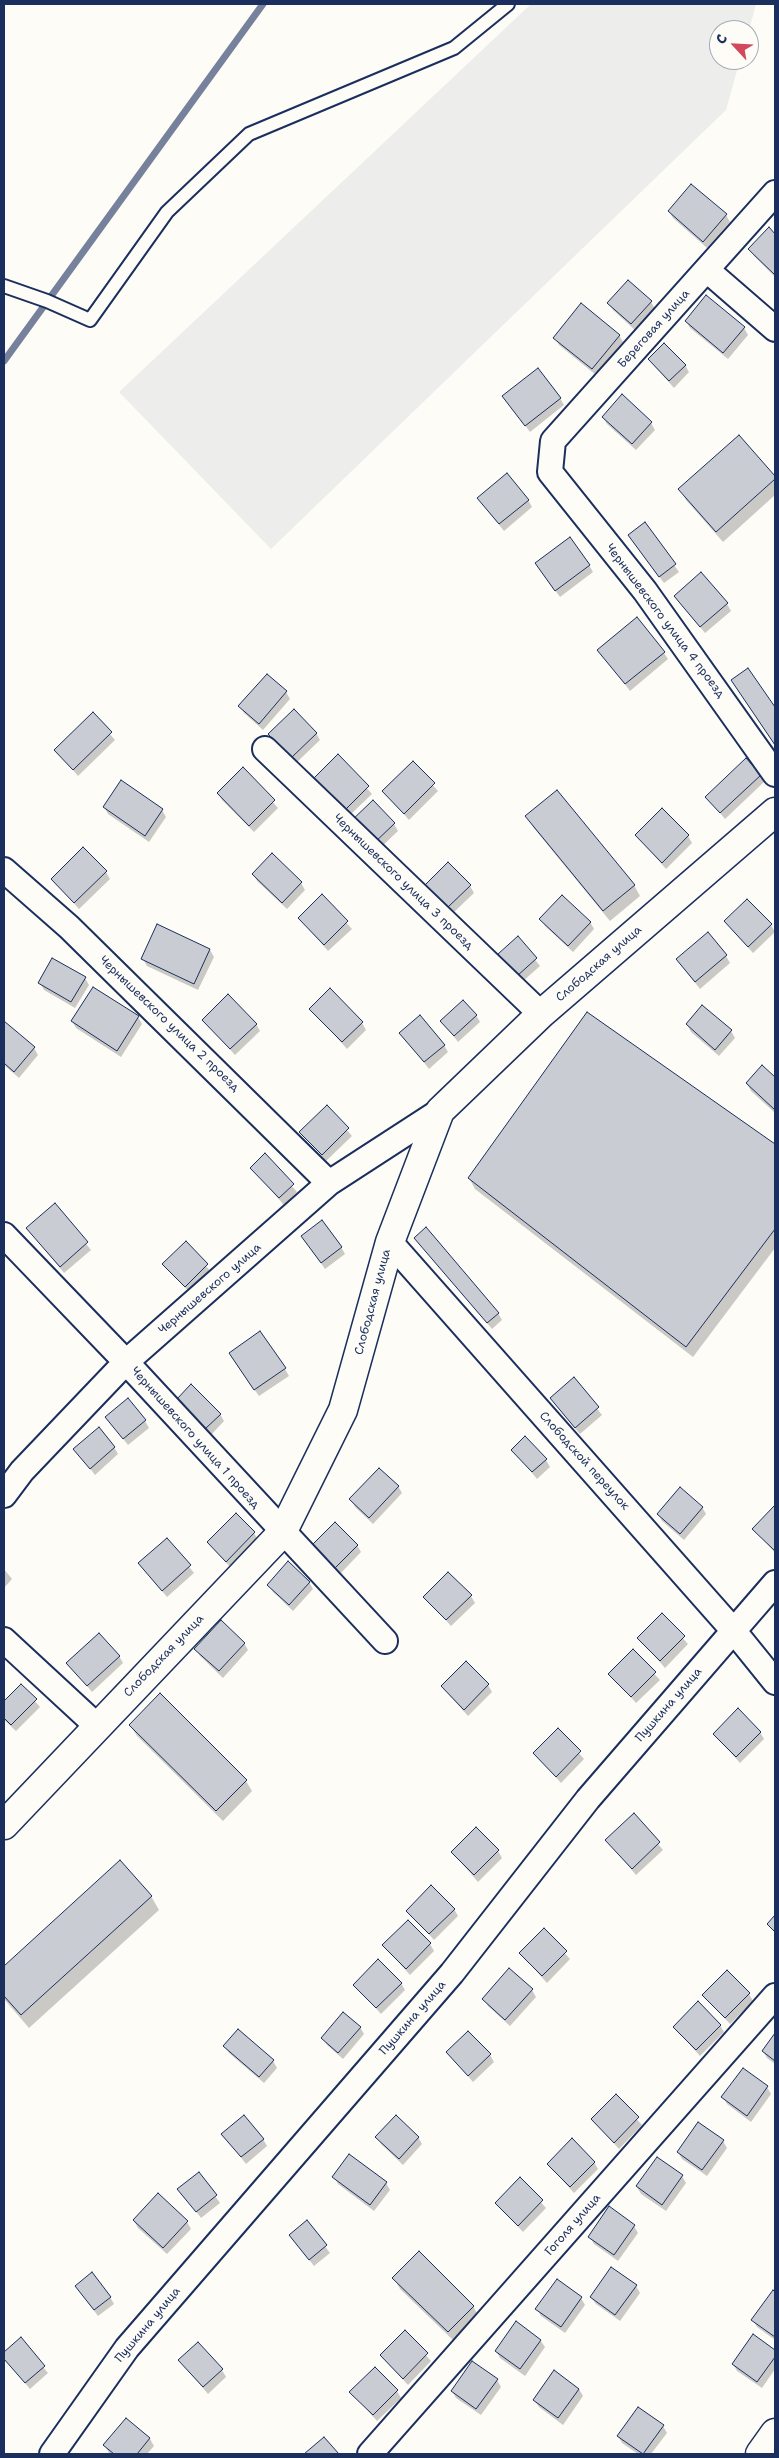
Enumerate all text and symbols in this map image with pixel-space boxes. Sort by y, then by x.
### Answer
north arrow [709,20,759,70]
text: С [711,31,731,47]
street label: Береговая улица [615,287,693,371]
street label: Чернышевского улица 4 проезд [602,541,728,701]
street label: Чернышевского улица 3 проезд [330,811,476,953]
street label: Слободская улица [553,923,645,1005]
street label: Чернышевского улица 2 проезд [96,953,242,1095]
street label: Чернышевского улица [156,1240,264,1338]
street label: Слободская улица [352,1247,394,1357]
street label: Чернышевского улица 1 проезд [127,1364,263,1512]
street label: Слободской переулок [536,1409,632,1513]
street label: Слободская улица [121,1612,207,1700]
street label: Пушкина улица [633,1665,705,1745]
street label: Пушкина улица [377,1978,449,2058]
street label: Гоголя улица [542,2191,604,2259]
street label: Пушкина улица [112,2284,184,2366]

